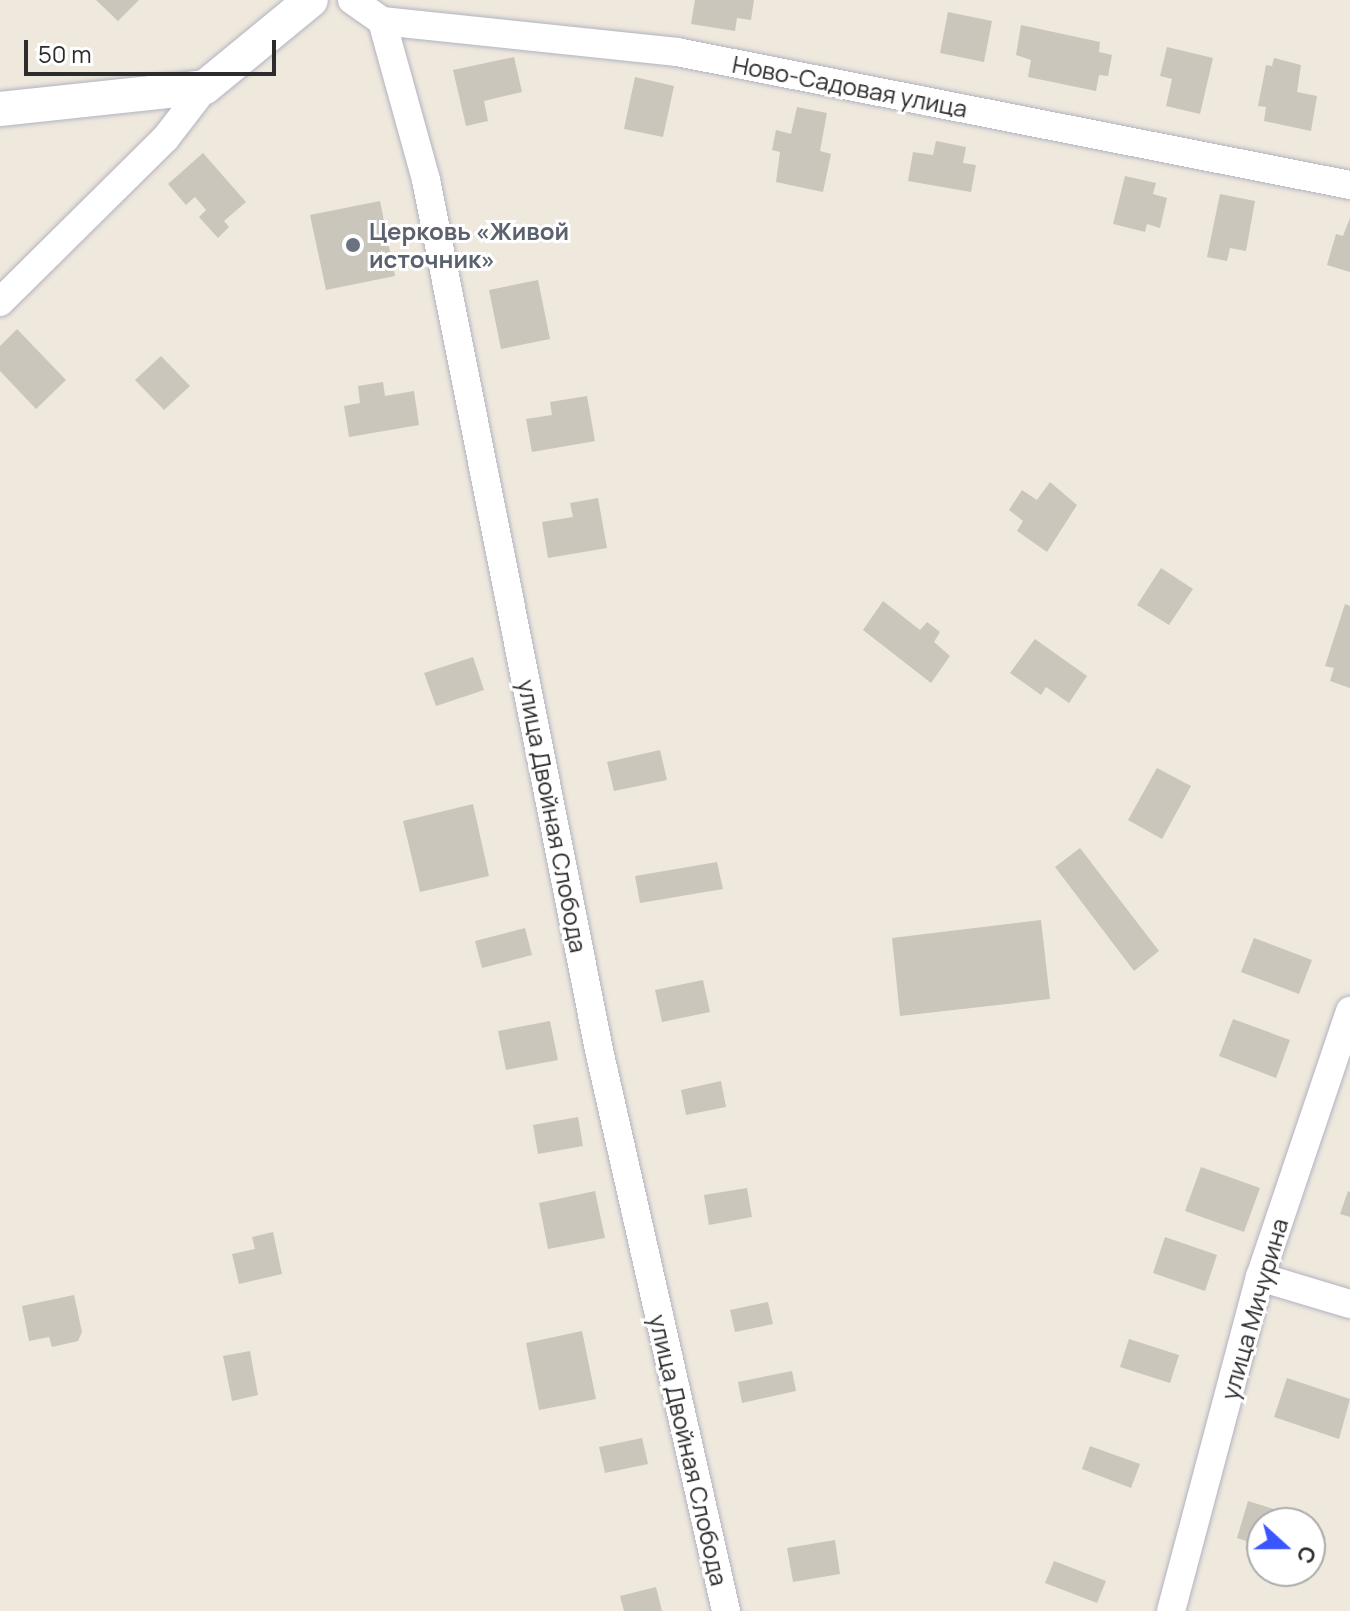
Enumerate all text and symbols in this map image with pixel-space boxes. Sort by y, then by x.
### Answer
scale bar [28,24,280,74]
text: 50 m [38,37,92,70]
street label: Ново-Садовая улица [730,49,970,123]
place label: Церковь «Живой источник» [369,217,569,273]
marker: Церковь «Живой источник» [344,236,362,254]
street label: улица Двойная Слобода [512,677,594,955]
street label: улица Мичурина [1214,1215,1294,1403]
street label: улица Двойная Слобода [644,1311,734,1589]
north arrow [1246,1507,1326,1587]
text: С [1290,1542,1323,1568]

